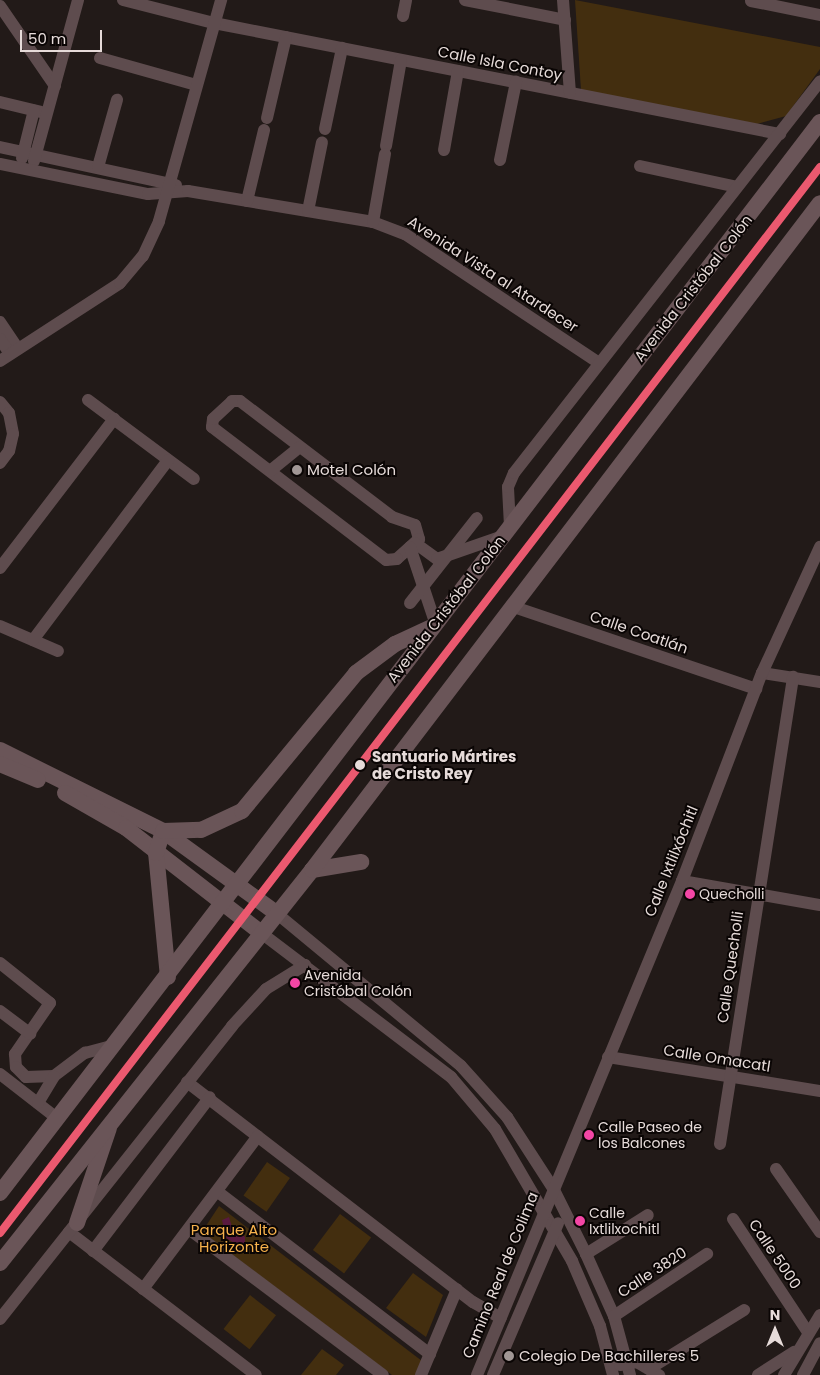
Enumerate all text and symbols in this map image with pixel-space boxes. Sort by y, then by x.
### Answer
scale bar [22,20,105,52]
text: 50 m [28,28,66,49]
street label: Calle Isla Contoy [436,42,564,84]
street label: Avenida Cristóbal Colón [630,211,756,365]
street label: Avenida Vista al Atardecer [405,212,581,336]
place label: Motel Colón [307,461,396,479]
marker: Motel Colón [291,464,303,476]
street label: Avenida Cristóbal Colón [383,532,509,686]
street label: Calle Coatlán [588,607,690,657]
place label: Santuario Mártires de Cristo Rey [372,747,516,782]
marker: Santuario Mártires de Cristo Rey [351,756,369,774]
street label: Calle Ixtlilxóchitl [641,803,701,919]
place label: Quecholli [699,886,764,902]
marker: Quecholli [685,889,695,899]
street label: Calle Quecholli [713,910,747,1024]
place label: Avenida Cristóbal Colón [304,967,412,1000]
marker: Avenida Cristóbal Colón [290,978,300,988]
street label: Calle Omacatl [662,1041,772,1075]
place label: Calle Paseo de los Balcones [598,1119,702,1152]
marker: Calle Paseo de los Balcones [584,1130,594,1140]
street label: Camino Real de Colima [458,1189,542,1361]
place label: Calle Ixtlilxochitl [589,1205,660,1238]
marker: Calle Ixtlilxochitl [575,1216,585,1226]
street label: Calle 5000 [745,1216,805,1292]
park label: Parque Alto Horizonte [191,1220,277,1255]
street label: Calle 3820 [614,1243,690,1301]
north arrow [750,1305,800,1355]
text: N [770,1305,780,1325]
place label: Colegio De Bachilleres 5 [519,1347,699,1365]
marker: Colegio De Bachilleres 5 [503,1350,515,1362]

